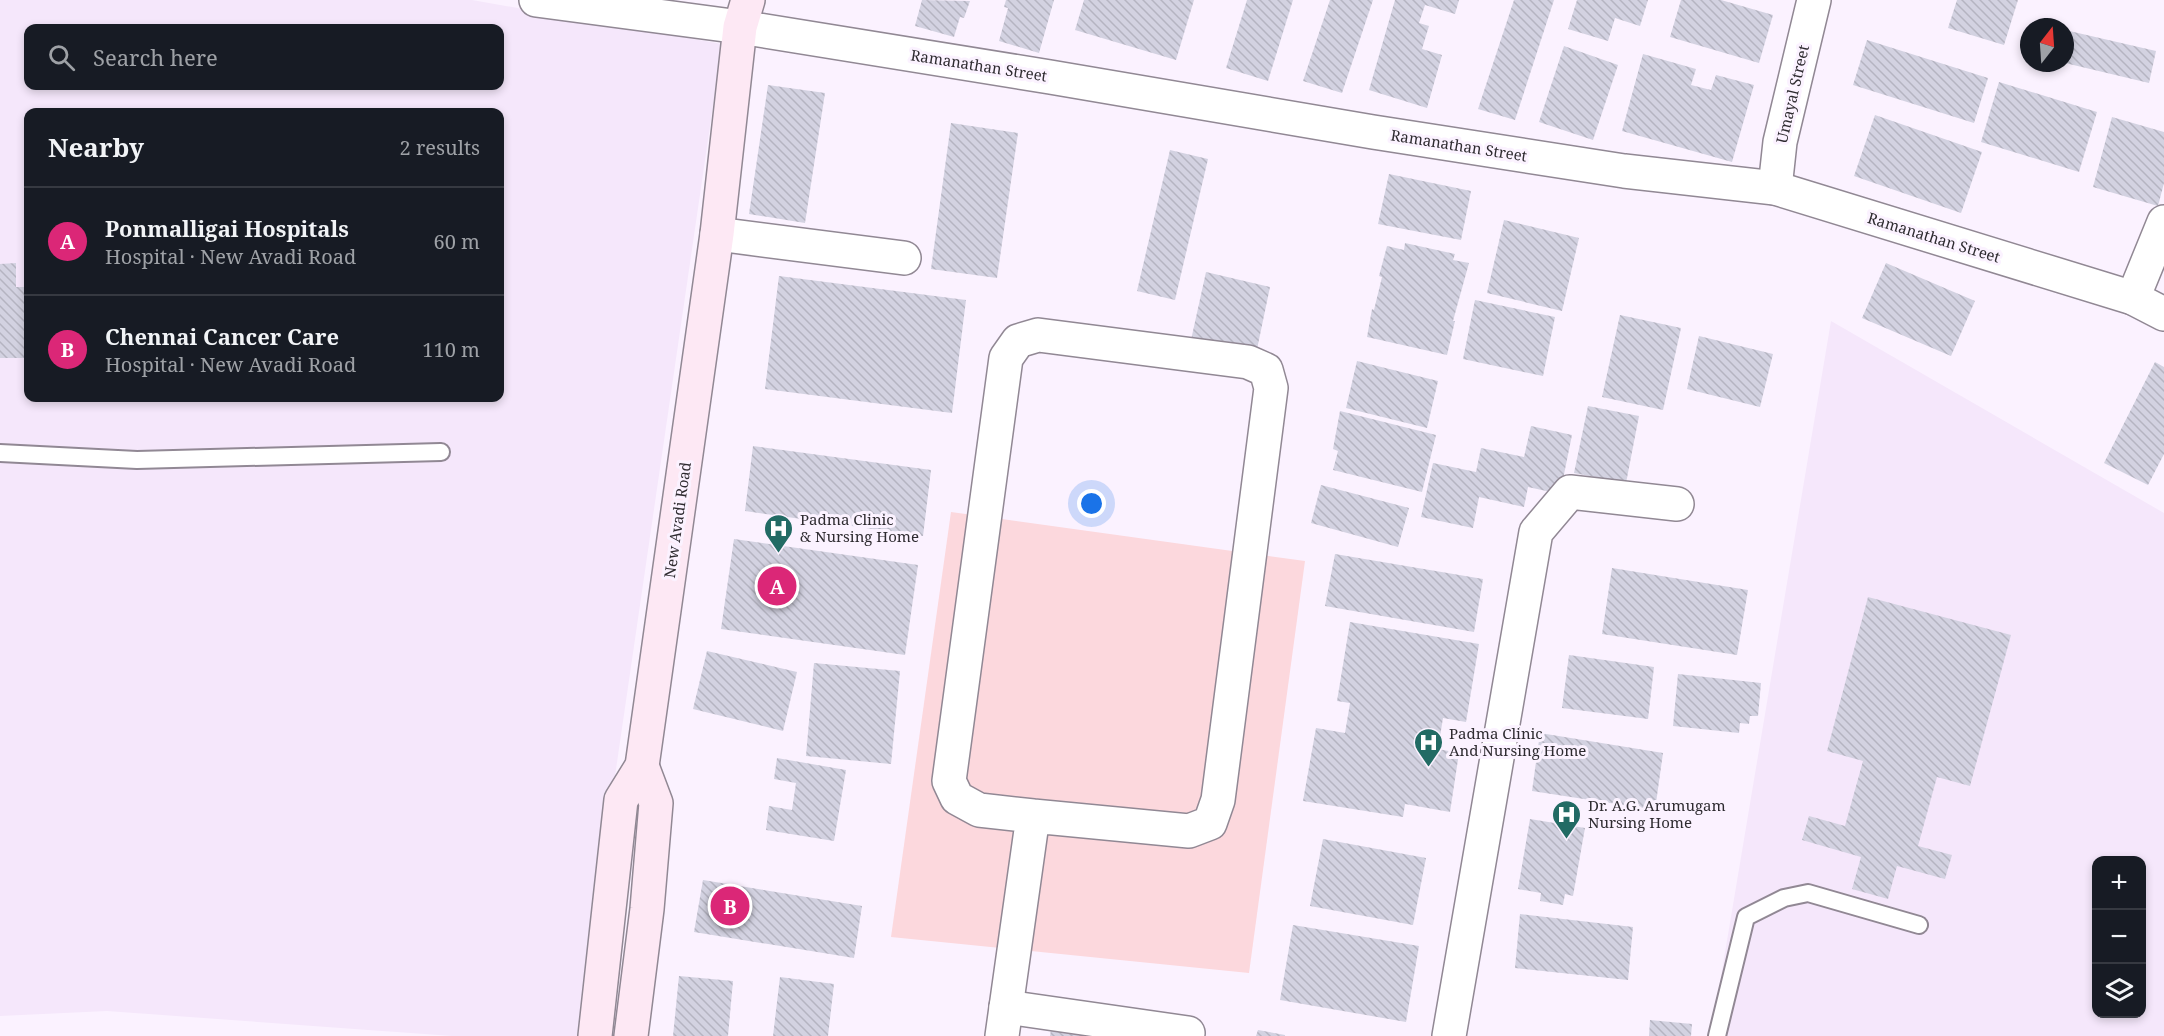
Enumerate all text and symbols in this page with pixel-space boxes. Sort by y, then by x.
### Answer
north arrow [2020,18,2074,72]
search box [24,24,504,90]
icon: search [45,41,78,74]
text: Search here [93,42,218,72]
street label: Umayal Street [1771,43,1813,145]
street label: Ramanathan Street [909,44,1049,86]
street label: Ramanathan Street [1389,124,1529,166]
text: Nearby [48,129,144,165]
text: 2 results [400,134,480,161]
street label: Ramanathan Street [1865,207,2003,267]
text: Ponmalligai Hospitals [105,213,349,243]
text: A [60,228,75,255]
text: 60 m [434,228,480,255]
text: Hospital · New Avadi Road [105,243,356,270]
text: Chennai Cancer Care [105,321,339,351]
text: B [61,336,74,363]
text: 110 m [422,336,480,363]
text: Hospital · New Avadi Road [105,351,356,378]
street label: New Avadi Road [659,461,695,579]
your location [1077,489,1106,518]
place label: Padma Clinic & Nursing Home [800,509,919,546]
hospital icon: Padma Clinic & Nursing Home [763,512,795,554]
pin: A [758,564,796,608]
place label: Padma Clinic And Nursing Home [1449,723,1586,760]
hospital icon: Padma Clinic And Nursing Home [1412,726,1444,768]
place label: Dr. A.G. Arumugam Nursing Home [1588,795,1726,832]
hospital icon: Dr. A.G. Arumugam Nursing Home [1551,798,1583,840]
map controls [2092,856,2146,1018]
button: + [2092,856,2146,910]
pin: B [710,884,750,928]
button: − [2092,910,2146,964]
button: layers [2092,964,2146,1018]

